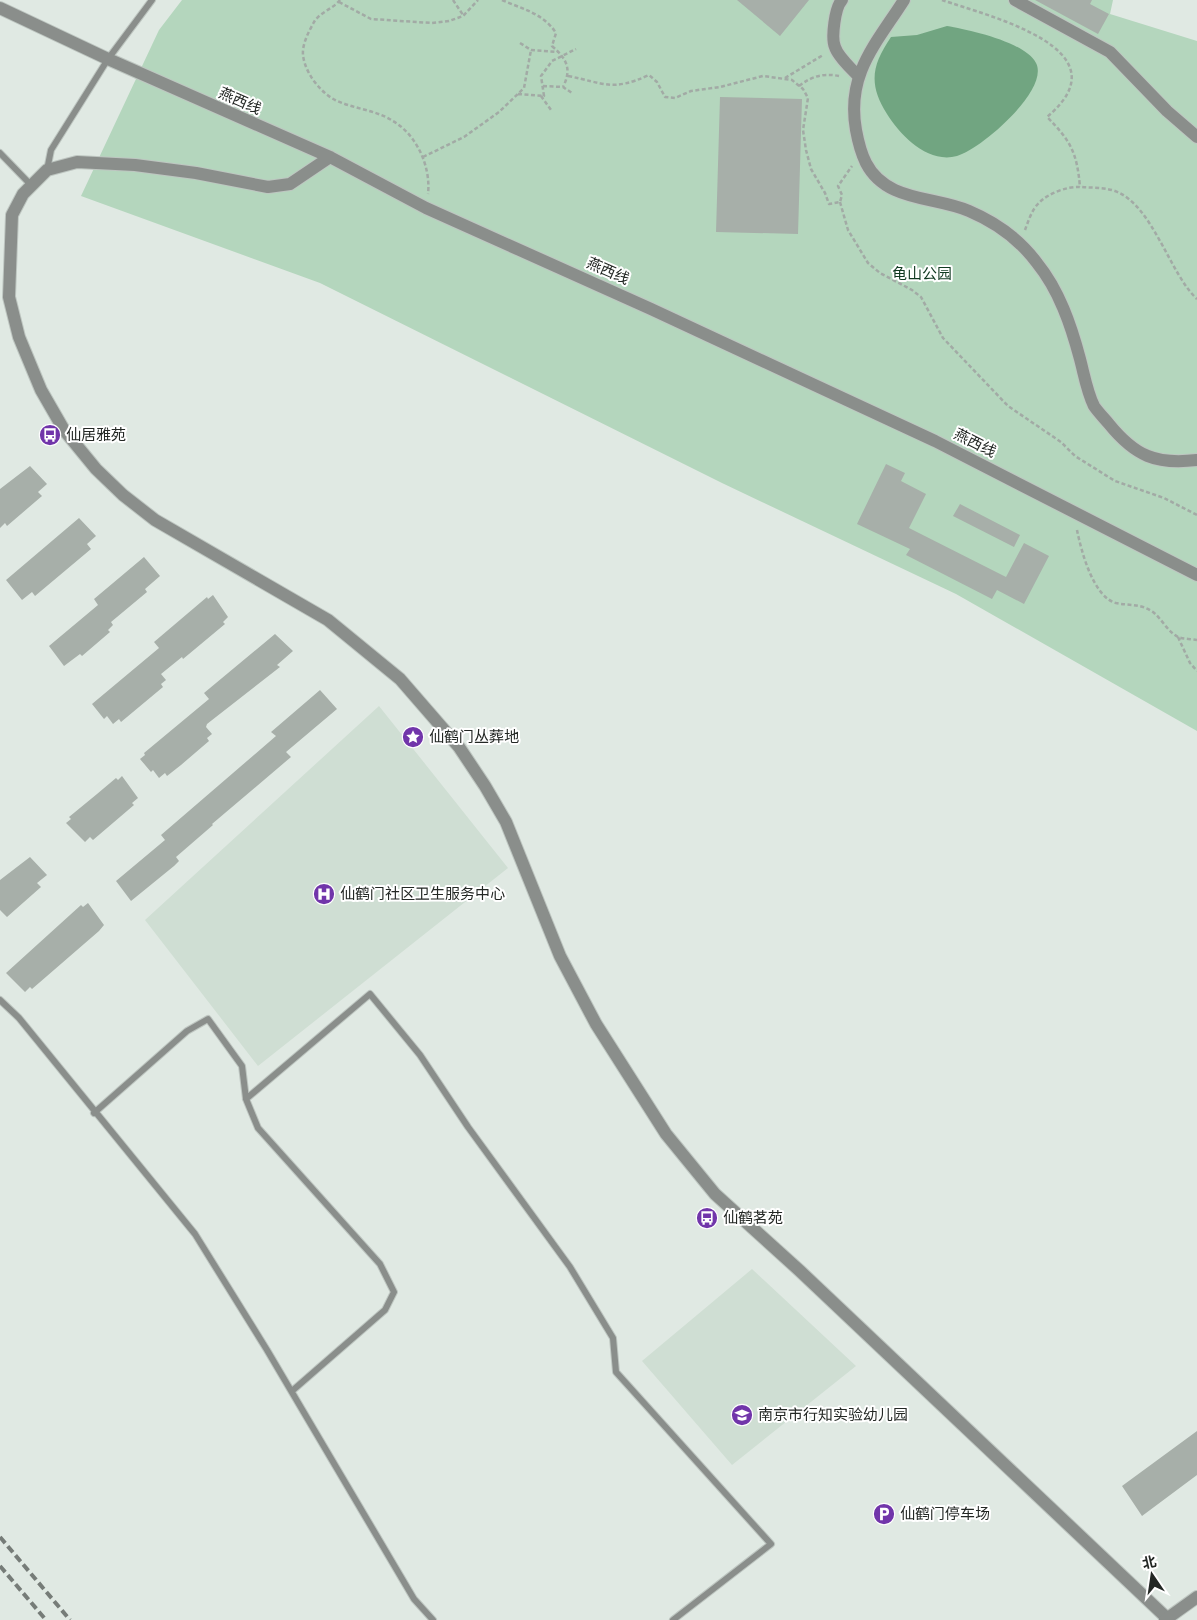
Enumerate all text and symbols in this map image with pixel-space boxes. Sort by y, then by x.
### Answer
street label: 燕西线 [216,83,265,117]
street label: 燕西线 [584,253,633,287]
park label: 龟山公园 [892,264,952,282]
bus stop icon: 仙居雅苑 [38,423,62,447]
street label: 燕西线 [951,424,1000,460]
place label: 仙居雅苑 [66,425,126,443]
place icon: 仙鹤门丛葬地 [401,725,425,749]
place label: 仙鹤门丛葬地 [429,727,519,745]
hospital icon: 仙鹤门社区卫生服务中心 [312,882,336,906]
place label: 仙鹤门社区卫生服务中心 [340,884,505,902]
bus stop icon: 仙鹤茗苑 [695,1206,719,1230]
place label: 仙鹤茗苑 [723,1208,783,1226]
school or university icon: 南京市行知实验幼儿园 [730,1403,754,1427]
place label: 南京市行知实验幼儿园 [758,1405,908,1423]
parking icon: 仙鹤门停车场 [872,1502,896,1526]
place label: 仙鹤门停车场 [900,1504,990,1522]
north arrow [1127,1550,1177,1600]
text: 北 [1140,1552,1158,1572]

